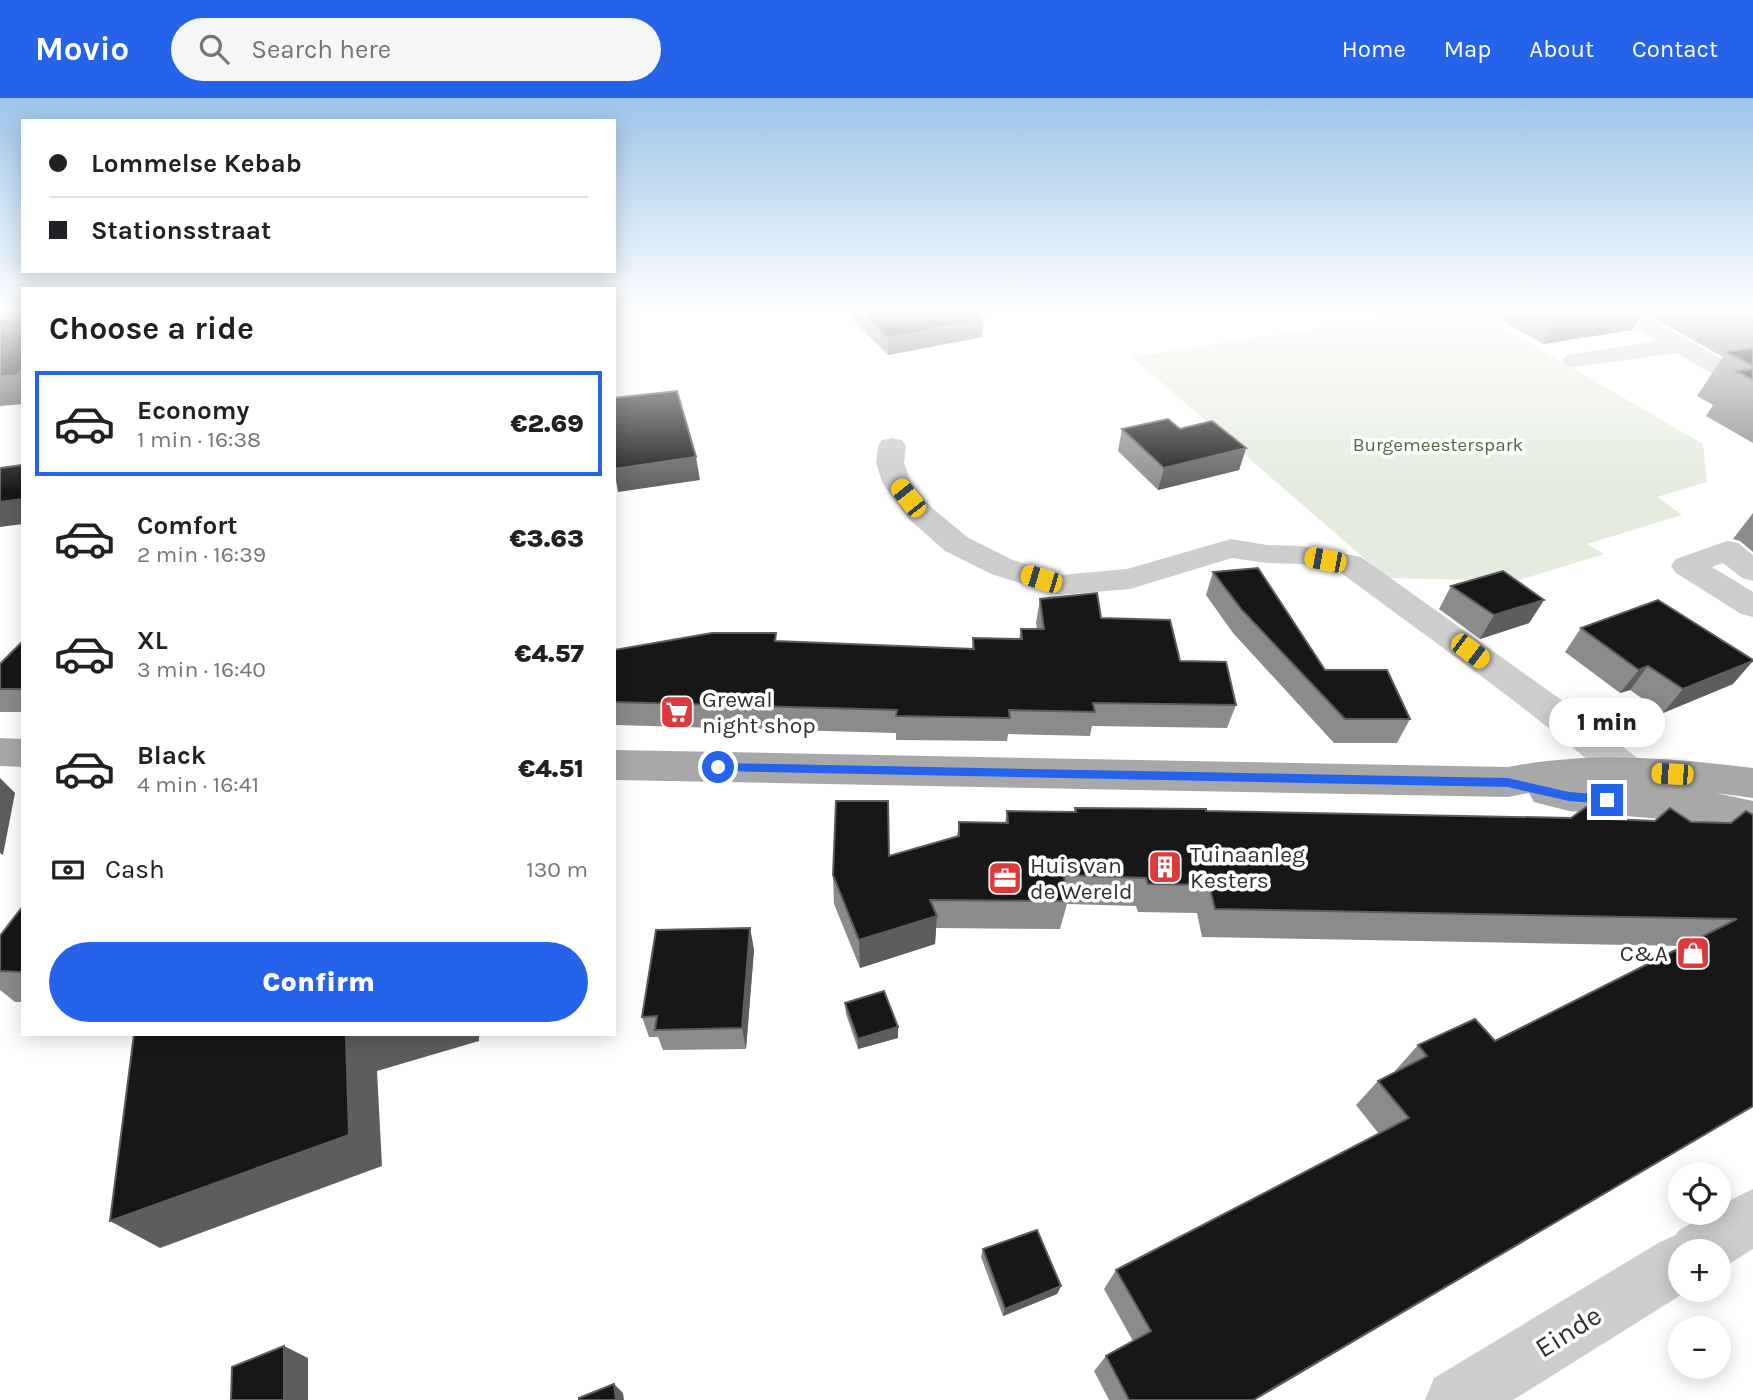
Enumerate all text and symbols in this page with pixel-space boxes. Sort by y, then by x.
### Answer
search box [171,18,661,81]
text: Movio [35,30,129,68]
icon: search [195,30,233,68]
text: Search here [251,34,391,65]
text: Home [1342,35,1406,63]
text: Map [1444,35,1491,63]
text: About [1529,35,1594,63]
text: Contact [1632,35,1718,63]
text: Lommelse Kebab [91,148,302,179]
text: Stationsstraat [91,215,271,246]
text: Choose a ride [49,310,254,347]
icon: car [53,392,116,455]
text: Economy [137,395,249,426]
text: €2.69 [511,408,584,439]
text: 1 min · 16:38 [137,426,261,453]
park label: Burgemeesterspark [1353,434,1524,456]
car [887,475,930,521]
icon: car [53,507,116,570]
text: Comfort [137,510,238,541]
text: €3.63 [510,523,584,554]
text: 2 min · 16:39 [137,541,266,568]
car [1303,546,1348,574]
car [1018,563,1065,595]
icon: car [53,622,116,685]
text: XL [137,625,168,656]
car [1447,630,1494,672]
text: €4.57 [515,638,584,669]
text: 3 min · 16:40 [137,656,266,683]
place label: Grewal night shop [702,686,816,739]
supermarket icon: Grewal night shop [658,693,696,731]
callout: 1 min [1549,698,1665,748]
text: 1 min [1577,709,1637,736]
icon: car [53,737,116,800]
text: Black [137,740,206,771]
route start [702,751,734,783]
text: €4.51 [518,753,584,784]
car [1651,762,1694,786]
text: 4 min · 16:41 [137,771,259,798]
route end [1591,784,1623,816]
place label: Tuinaanleg Kesters [1190,841,1305,894]
building icon: Tuinaanleg Kesters [1146,848,1184,886]
icon: cash [49,851,87,889]
place label: Huis van de Wereld [1030,852,1133,905]
text: Cash [105,854,165,885]
text: 130 m [526,856,588,883]
office icon: Huis van de Wereld [986,859,1024,897]
shop icon: C&A [1674,934,1712,972]
place label: C&A [1620,940,1668,967]
button: Confirm [49,942,588,1022]
map controls [1668,1162,1731,1379]
button: locate [1668,1162,1731,1225]
button: + [1668,1239,1731,1302]
street label: Einde [1529,1298,1608,1364]
button: − [1668,1316,1731,1379]

